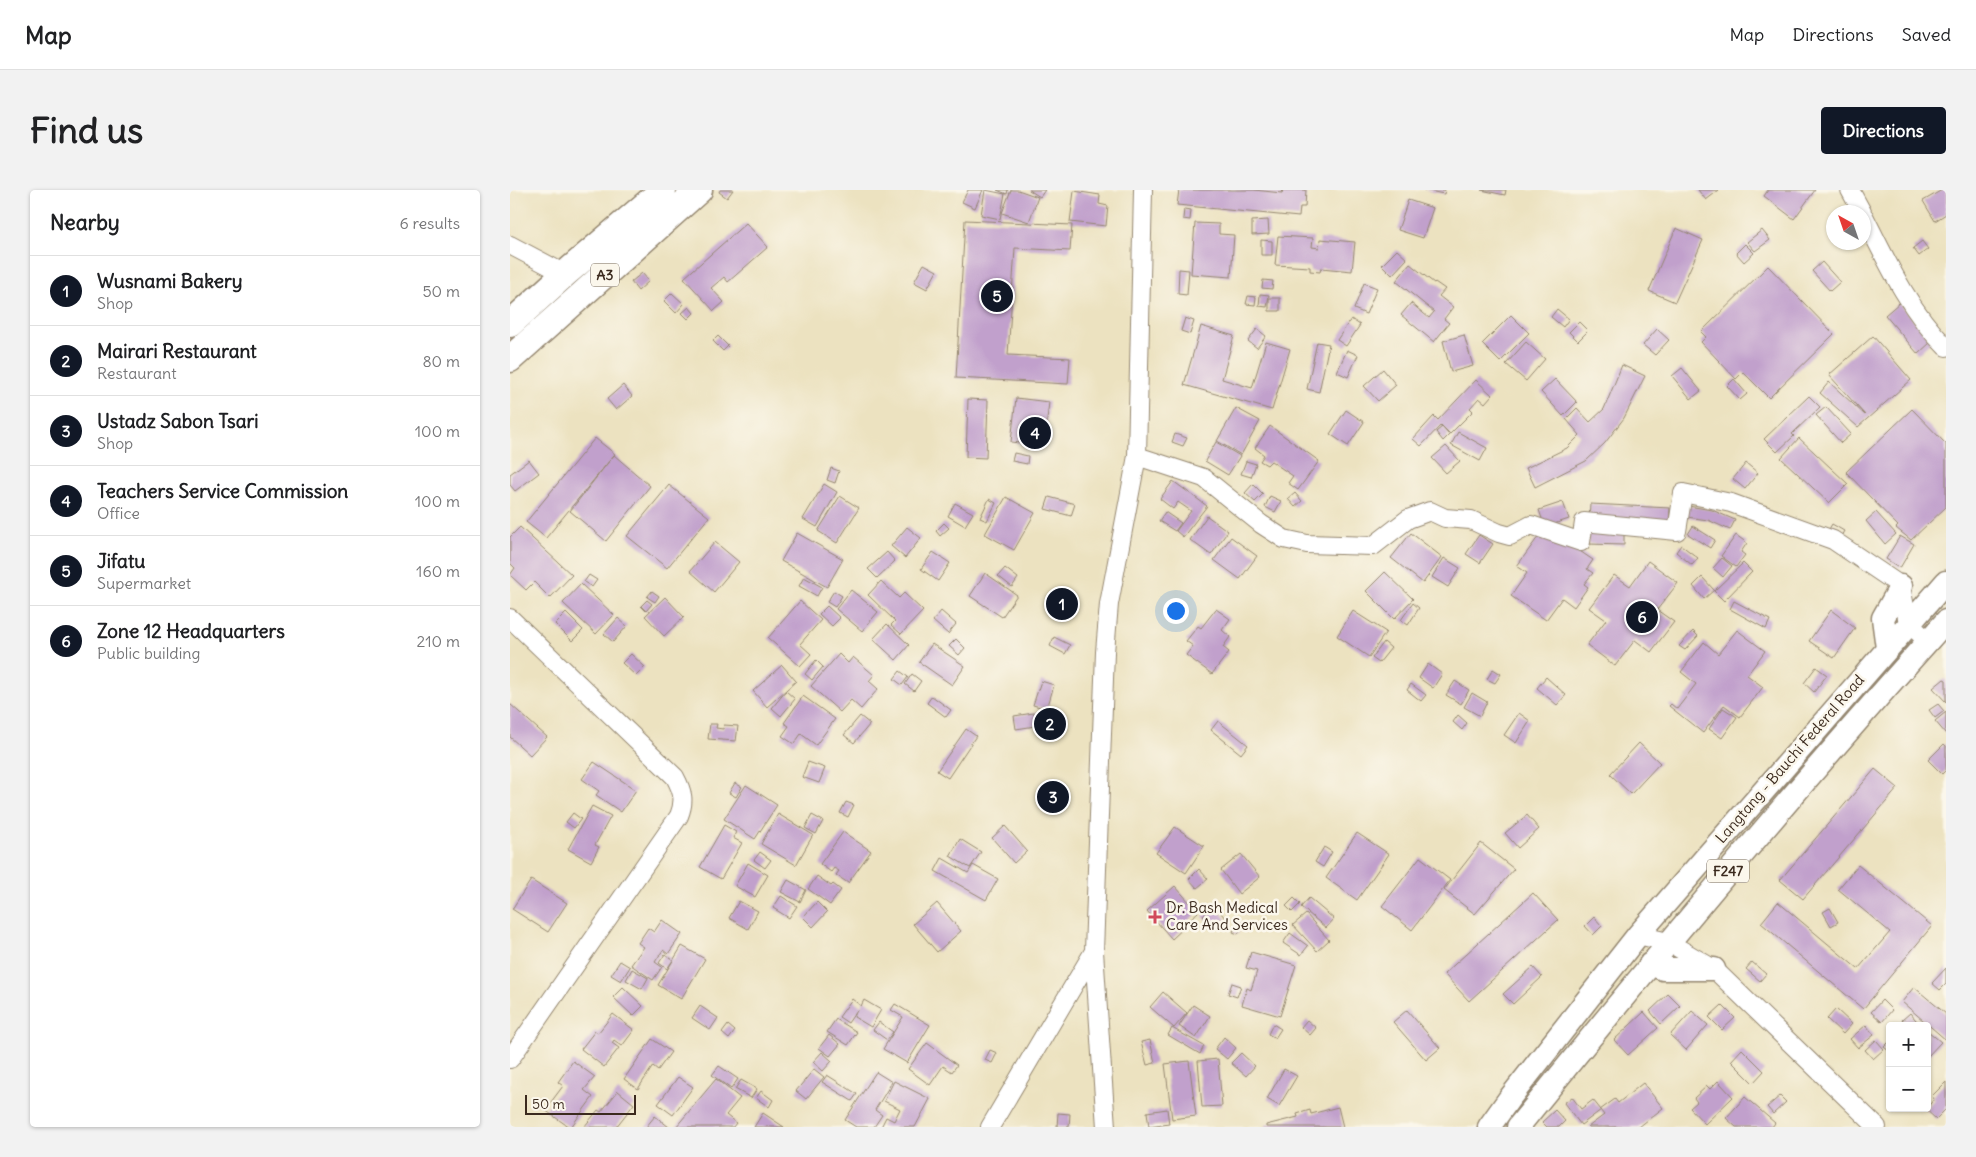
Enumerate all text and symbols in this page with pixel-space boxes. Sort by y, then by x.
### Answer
text: Map [25,20,72,50]
text: Map [1729,23,1764,46]
text: Directions [1792,23,1874,46]
text: Saved [1902,23,1951,46]
button: Directions [1821,107,1946,154]
text: Find us [30,108,143,152]
north arrow [1826,205,1871,250]
text: Nearby [50,209,120,236]
text: 6 results [399,213,460,233]
road number: A3 [591,264,619,286]
text: Wusnami Bakery [97,269,242,293]
pin: 5 [981,277,1013,315]
text: 1 [63,281,69,301]
text: 50 m [422,281,460,301]
text: Shop [97,293,133,313]
text: Mairari Restaurant [97,339,257,363]
text: 2 [62,351,70,371]
text: 80 m [422,351,460,371]
text: Restaurant [97,363,177,383]
text: Ustadz Sabon Tsari [97,409,259,433]
pin: 4 [1019,414,1051,452]
text: 3 [61,421,71,441]
text: 100 m [415,421,460,441]
text: Shop [97,433,133,453]
text: Teachers Service Commission [97,479,348,503]
text: 4 [61,491,71,511]
text: 100 m [415,491,460,511]
text: Office [97,503,140,523]
text: Jifatu [97,549,145,573]
text: 5 [61,561,71,581]
text: 160 m [416,561,460,581]
text: Supermarket [97,573,191,593]
pin: 1 [1046,585,1078,623]
your location [1163,598,1189,624]
pin: 6 [1626,598,1658,636]
text: Zone 12 Headquarters [97,619,285,643]
text: 6 [61,631,71,651]
text: 210 m [417,631,460,651]
text: Public building [97,643,200,663]
street label: Langtang - Bauchi Federal Road [1711,670,1868,847]
pin: 2 [1034,705,1066,743]
pin: 3 [1037,778,1069,816]
road number: F247 [1707,859,1749,882]
place label: Dr. Bash Medical Care And Services [1166,898,1288,934]
marker: Dr. Bash Medical Care And Services [1148,910,1162,924]
map controls [1886,1022,1931,1112]
button: + [1886,1022,1931,1067]
button: − [1886,1067,1931,1112]
scale bar [525,1092,636,1115]
text: 50 m [532,1095,565,1113]

